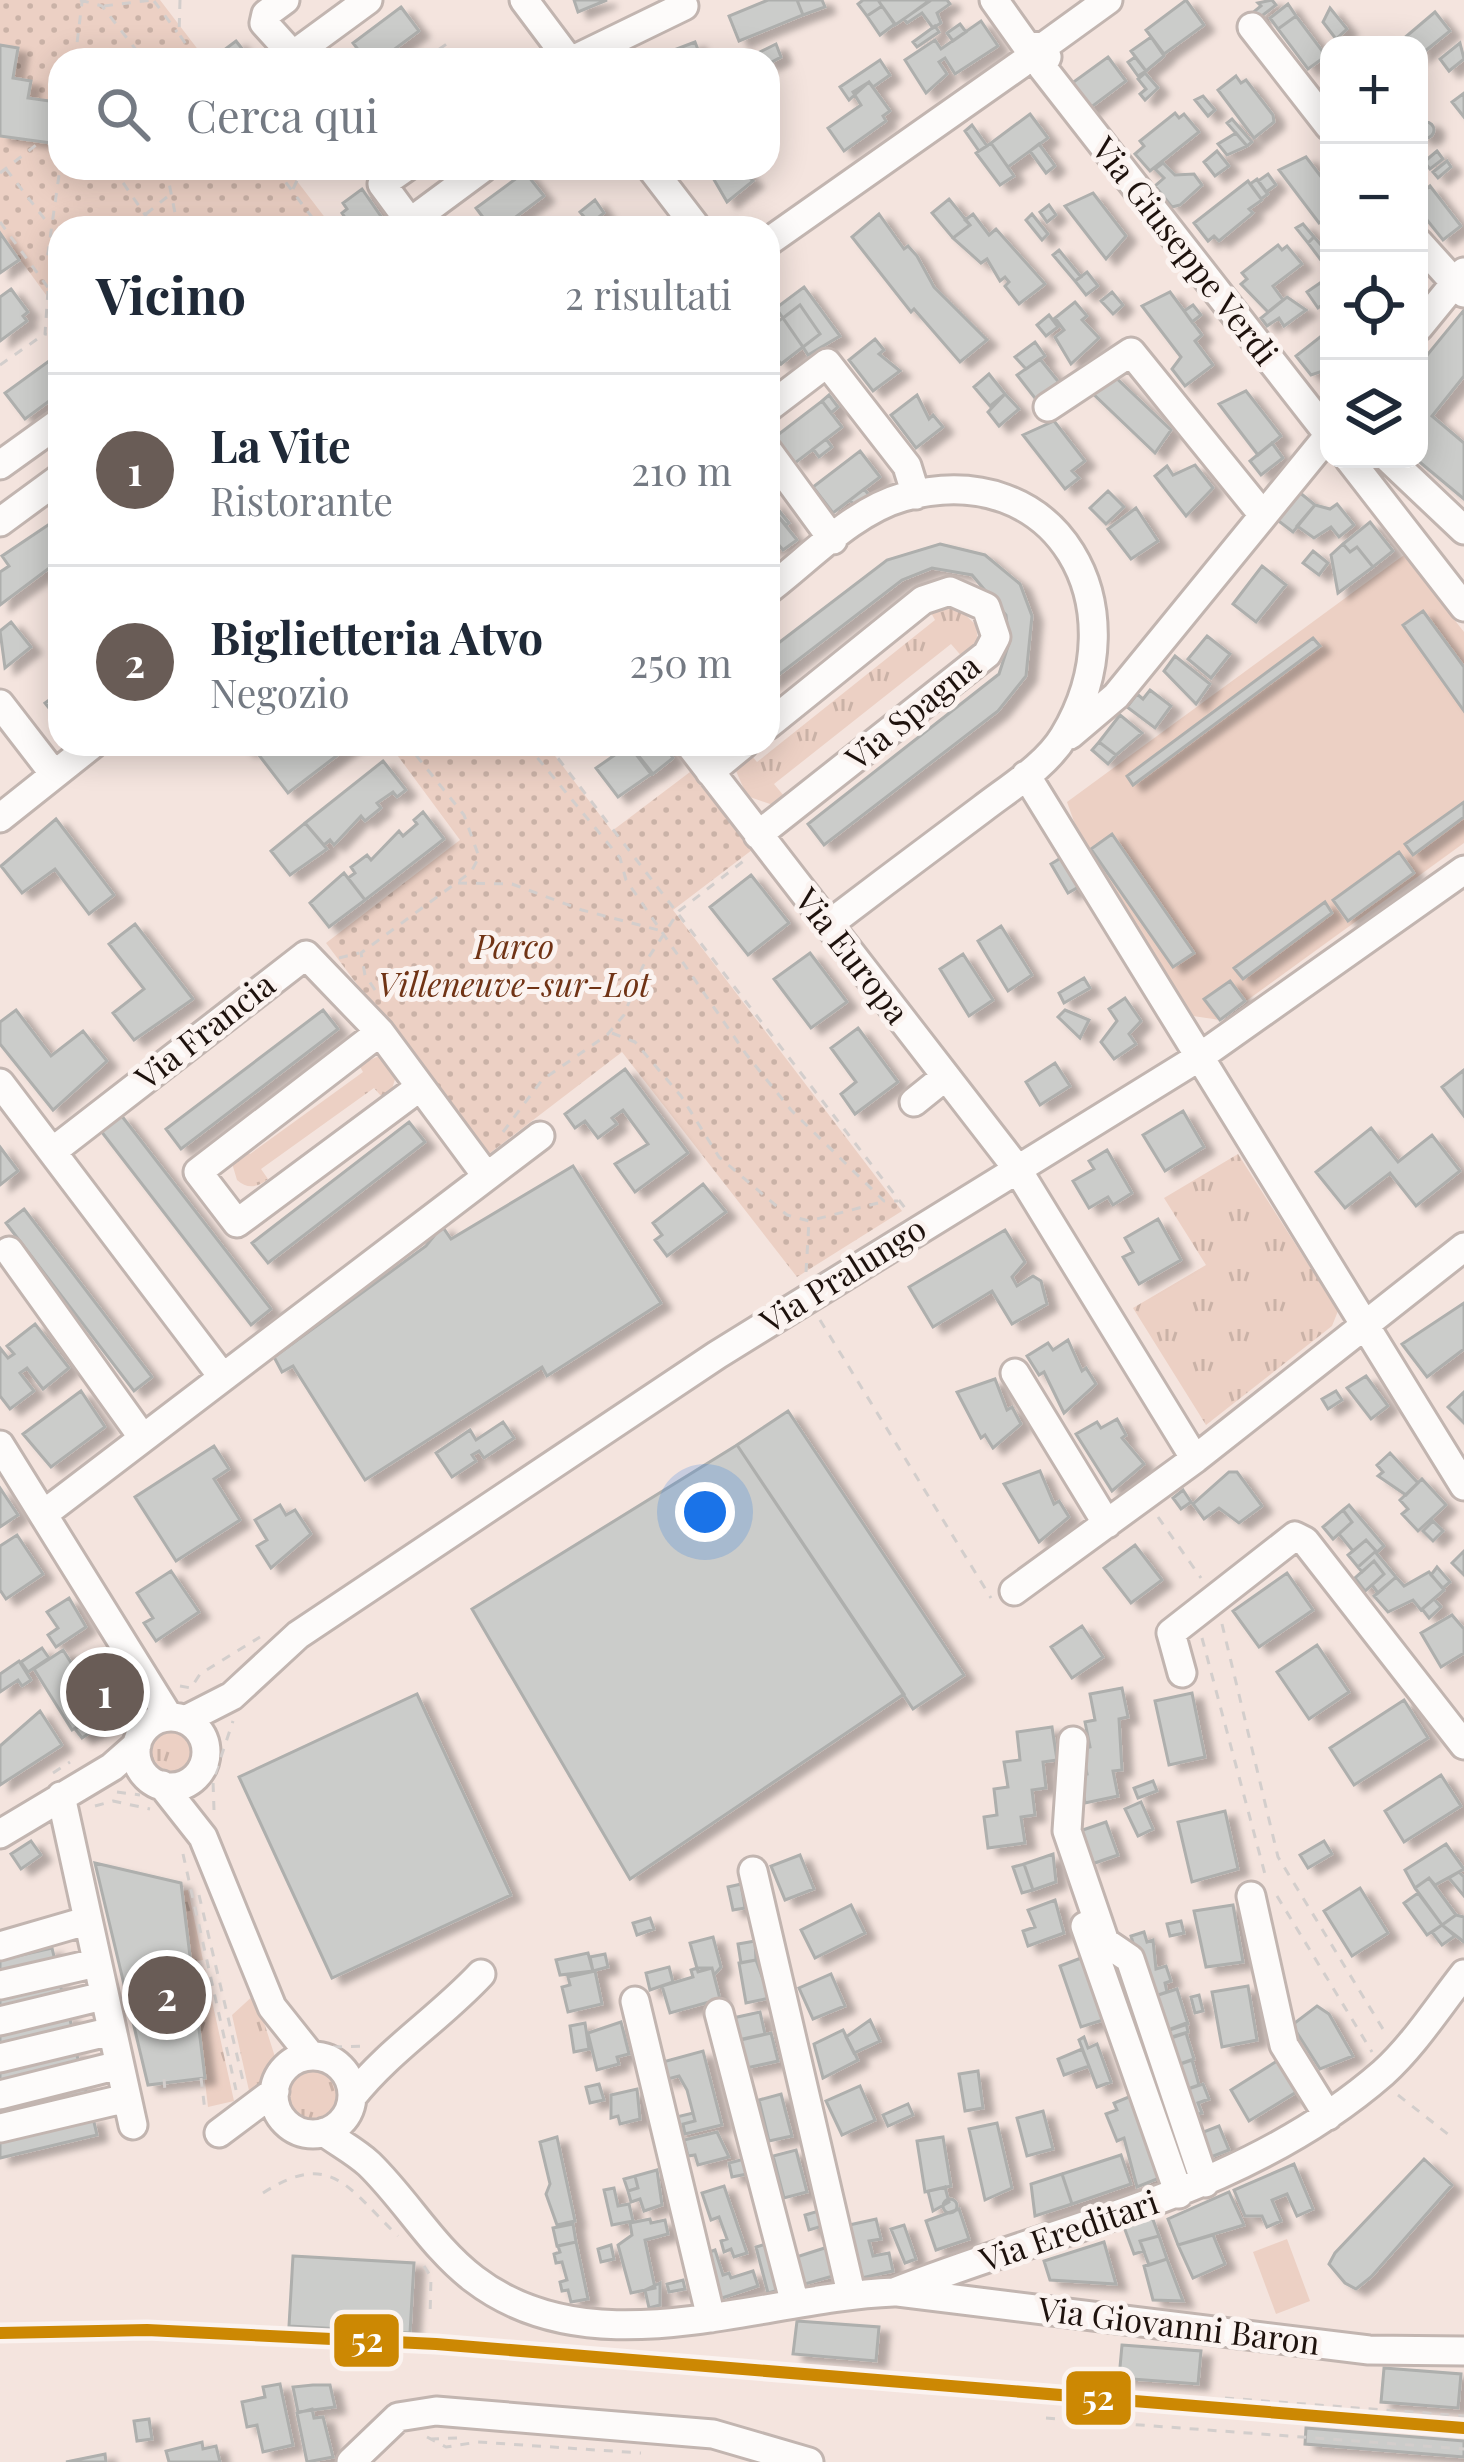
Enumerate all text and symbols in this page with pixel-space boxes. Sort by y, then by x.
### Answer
map controls [1320,36,1428,468]
button: + [1320,36,1428,144]
search box [48,48,780,180]
icon: search [90,81,156,147]
text: Cerca qui [186,84,378,144]
street label: Via Giuseppe Verdi [1083,126,1289,373]
button: − [1320,144,1428,252]
button: locate [1320,252,1428,360]
text: Vicino [96,260,246,328]
text: 2 risultati [565,268,732,320]
button: layers [1320,360,1428,468]
text: La Vite [210,414,351,474]
text: 1 [128,444,142,496]
text: 210 m [631,444,732,496]
text: Ristorante [210,474,393,526]
text: Biglietteria Atvo [210,606,543,666]
text: 2 [125,636,145,688]
text: 250 m [629,636,732,688]
street label: Via Spagna [835,642,988,779]
text: Negozio [210,666,350,718]
street label: Via Europa [786,877,921,1032]
park label: Parco Villeneuve-sur-Lot [378,923,652,1005]
street label: Via Francia [124,961,283,1098]
street label: Via Pralungo [750,1205,933,1342]
your location [675,1482,735,1542]
pin: 1 [66,1647,144,1737]
pin: 2 [128,1950,206,2040]
street label: Via Ereditari [972,2178,1163,2281]
street label: Via Giovanni Baron [1035,2285,1323,2363]
line badge: 52 [332,2312,401,2369]
text: 52 [351,2316,383,2360]
line badge: 52 [1064,2369,1133,2427]
text: 52 [1082,2374,1114,2418]

